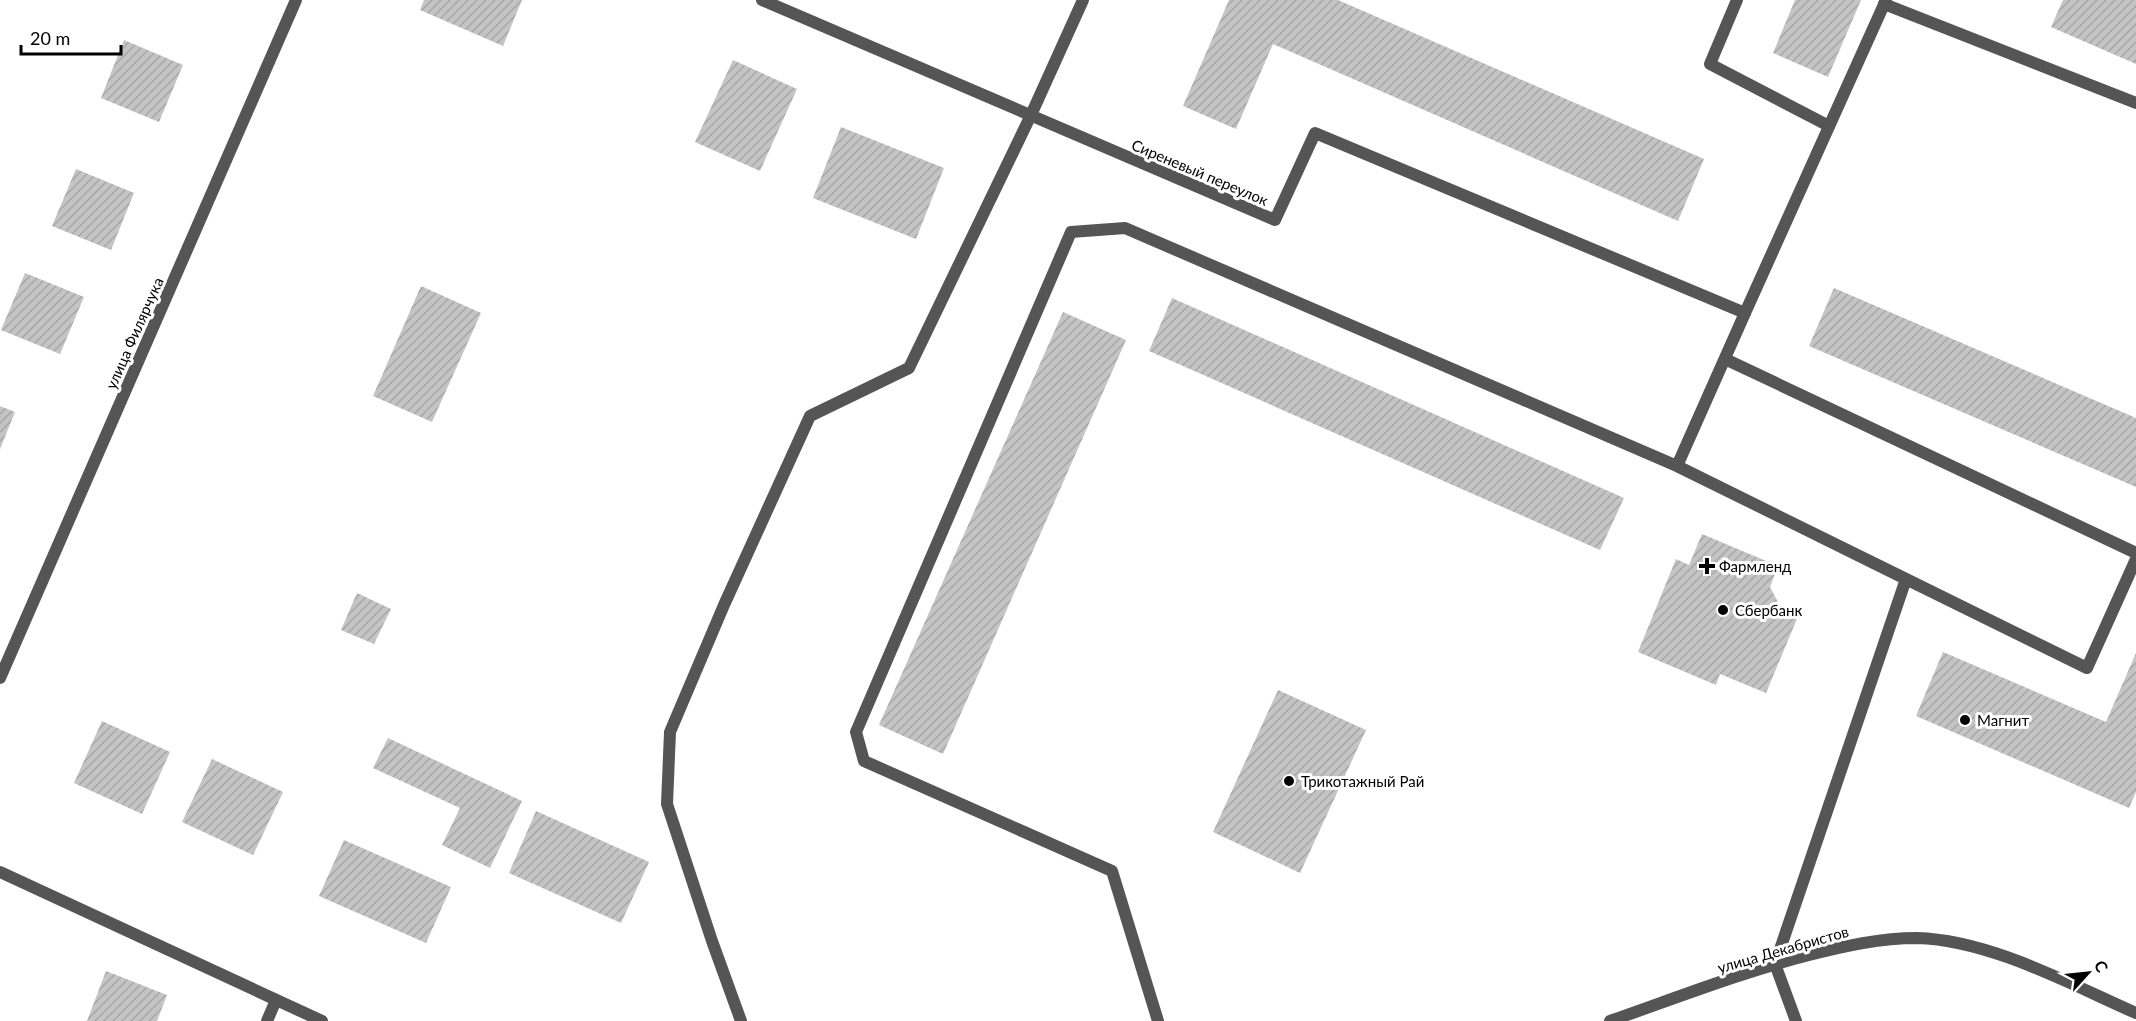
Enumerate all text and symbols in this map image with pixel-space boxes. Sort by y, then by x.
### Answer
scale bar [21,18,122,56]
text: 20 m [30,27,70,49]
street label: Сиреневый переулок [1129,135,1271,209]
street label: улица Филярчука [101,274,167,392]
place label: Фармленд [1719,557,1791,575]
marker: Фармленд [1700,559,1714,573]
place label: Сбербанк [1735,601,1803,619]
marker: Сбербанк [1716,603,1730,617]
place label: Магнит [1977,711,2029,729]
marker: Магнит [1958,713,1972,727]
place label: Трикотажный Рай [1301,772,1424,790]
marker: Трикотажный Рай [1282,774,1296,788]
street label: улица Декабристов [1715,922,1851,976]
north arrow [2058,943,2118,1003]
text: С [2091,957,2113,975]

